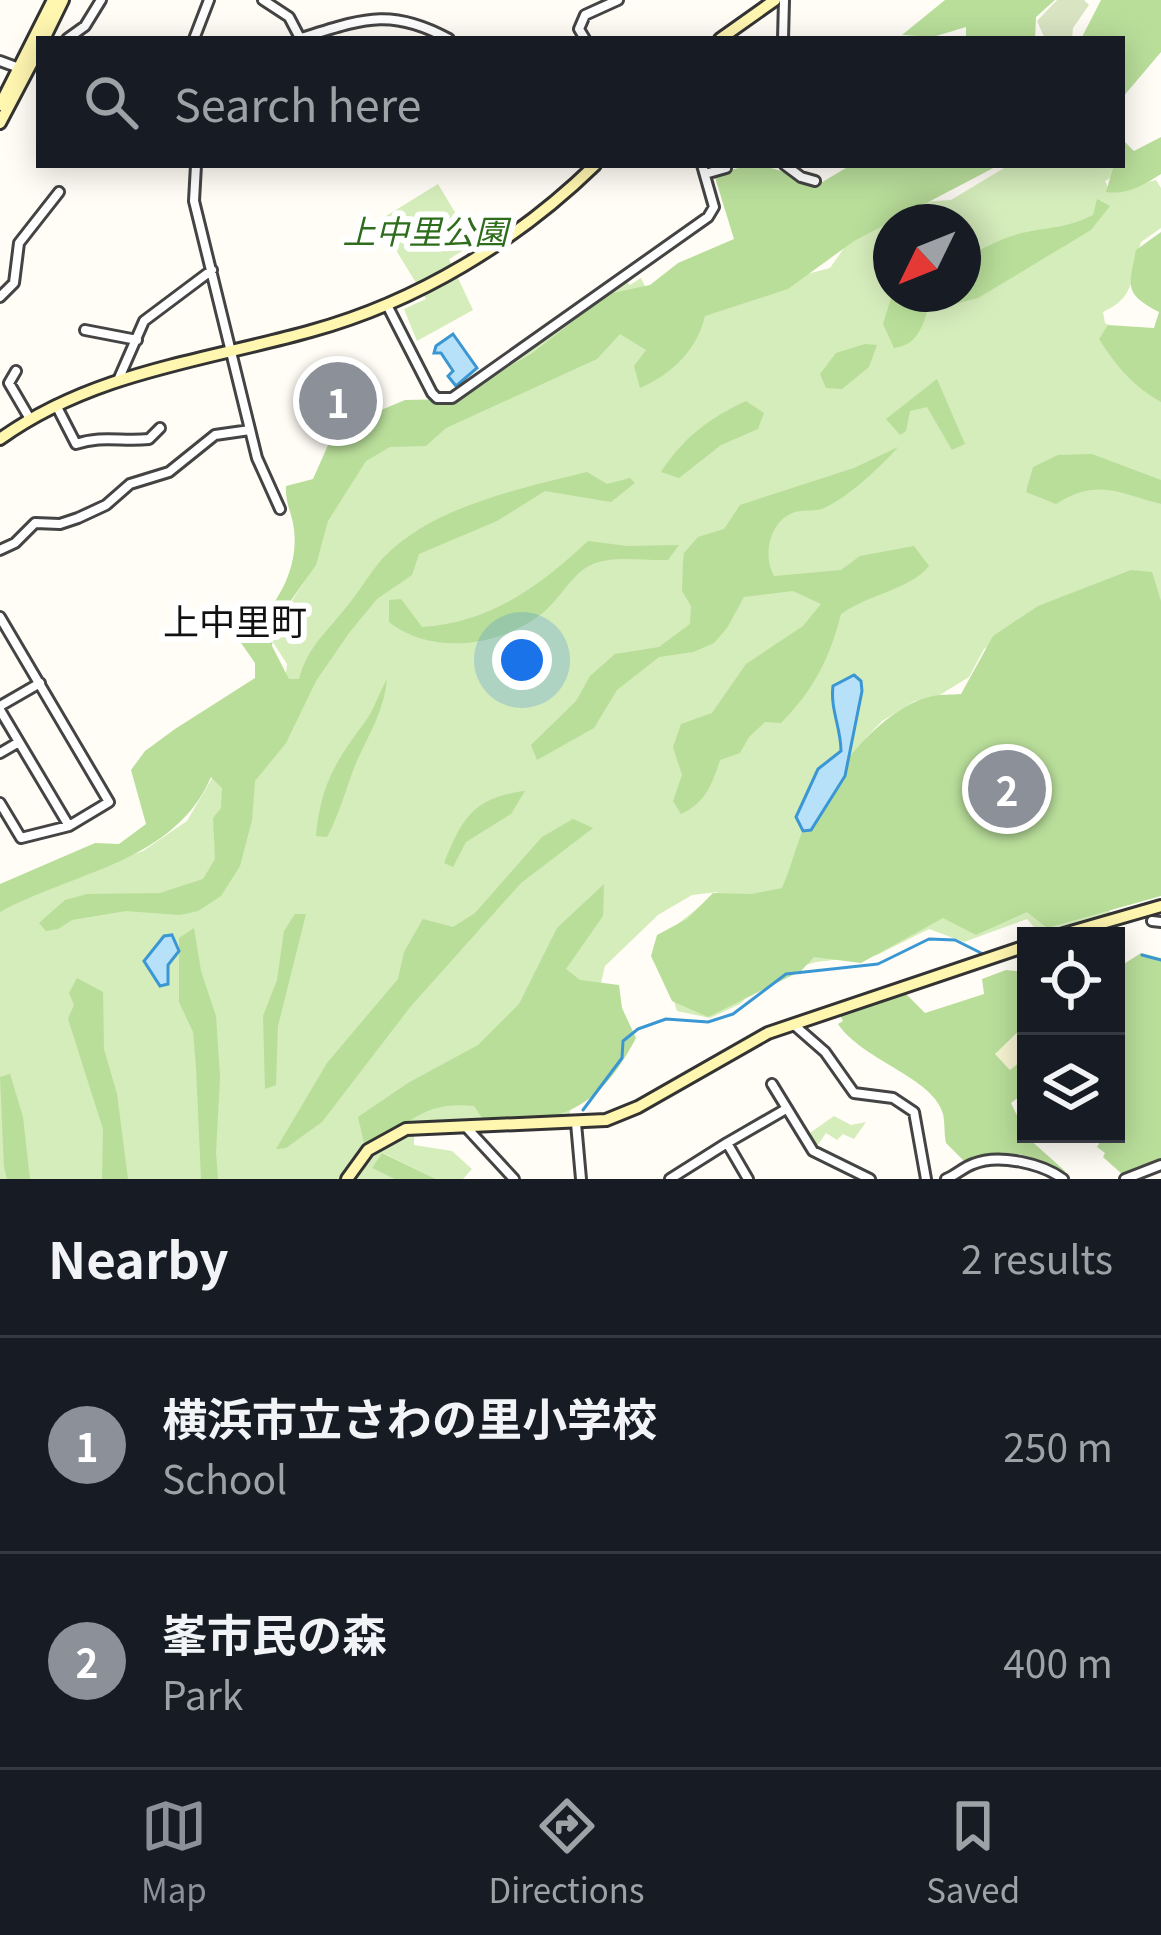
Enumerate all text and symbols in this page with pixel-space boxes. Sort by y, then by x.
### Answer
search box [36,36,1125,168]
icon: search [78,69,144,135]
text: Search here [174,70,421,135]
north arrow [873,204,981,312]
park label: 上中里公園 [343,206,512,254]
pin: 1 [299,356,377,446]
district label: 上中里町 [163,593,307,645]
your location [492,630,552,690]
pin: 2 [968,744,1046,834]
map controls [1017,927,1125,1143]
button: locate [1017,927,1125,1035]
button: layers [1017,1035,1125,1143]
text: Nearby [48,1220,229,1294]
text: 2 results [961,1229,1113,1285]
text: 横浜市立さわの里小学校 [162,1384,657,1449]
text: 1 [75,1417,99,1473]
text: 250 m [1003,1417,1113,1473]
text: School [162,1449,287,1505]
text: 峯市民の森 [162,1600,387,1665]
text: 2 [75,1633,99,1689]
text: 400 m [1003,1633,1113,1689]
text: Park [162,1665,243,1721]
tab: Map [141,1793,207,1913]
tab: Directions [489,1793,644,1913]
tab: Saved [926,1793,1020,1913]

